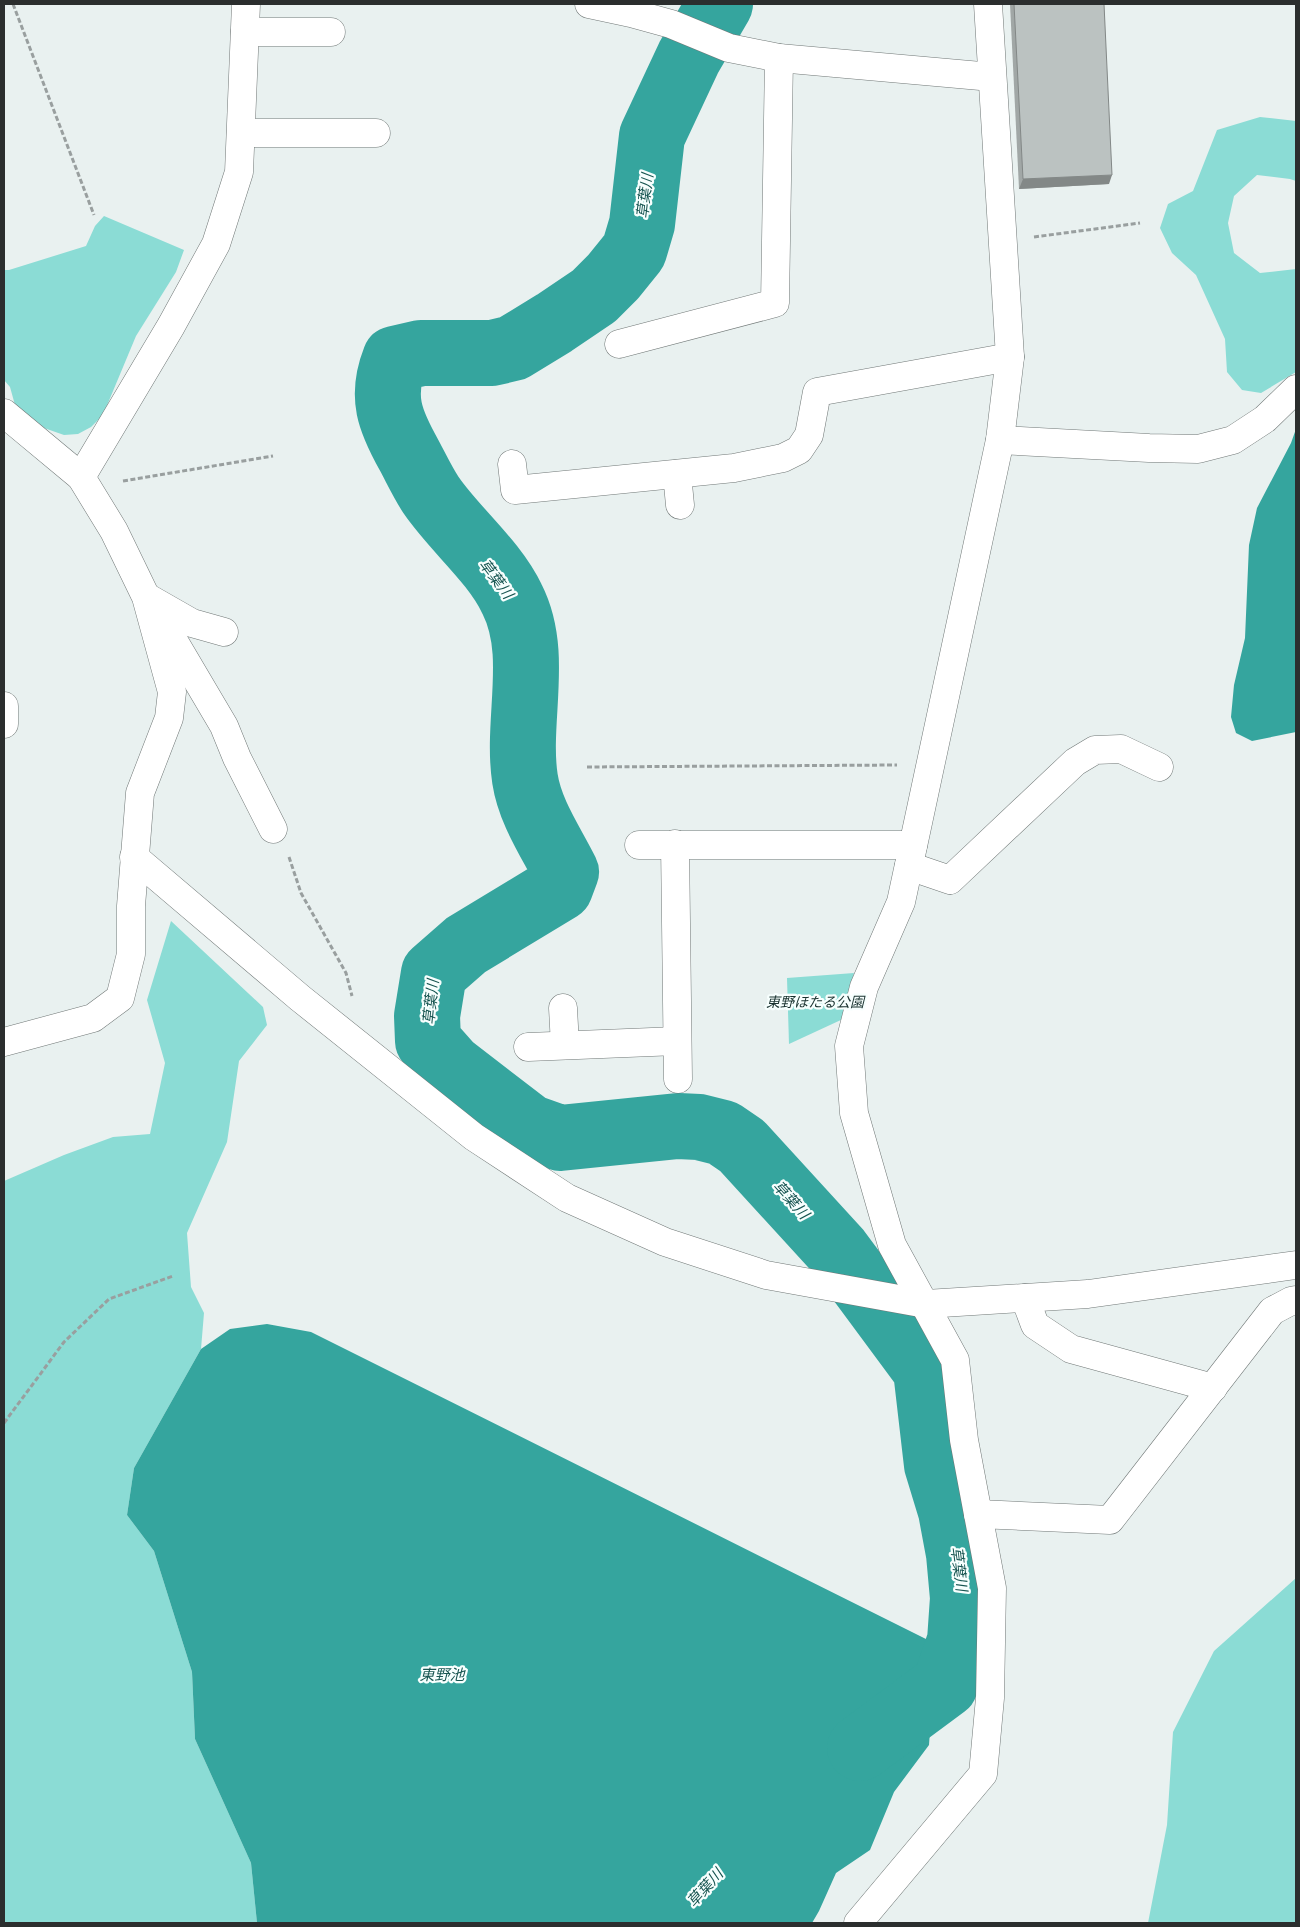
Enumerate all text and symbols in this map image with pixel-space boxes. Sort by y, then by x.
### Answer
water label: 草葉川 [629,170,658,220]
water label: 草葉川 [474,553,521,605]
water label: 草葉川 [416,976,444,1025]
park label: 東野ほたる公園 [766,991,866,1011]
water label: 草葉川 [769,1175,817,1225]
water label: 草葉川 [946,1545,975,1595]
water label: 東野池 [419,1662,466,1685]
water label: 草葉川 [680,1861,729,1911]

